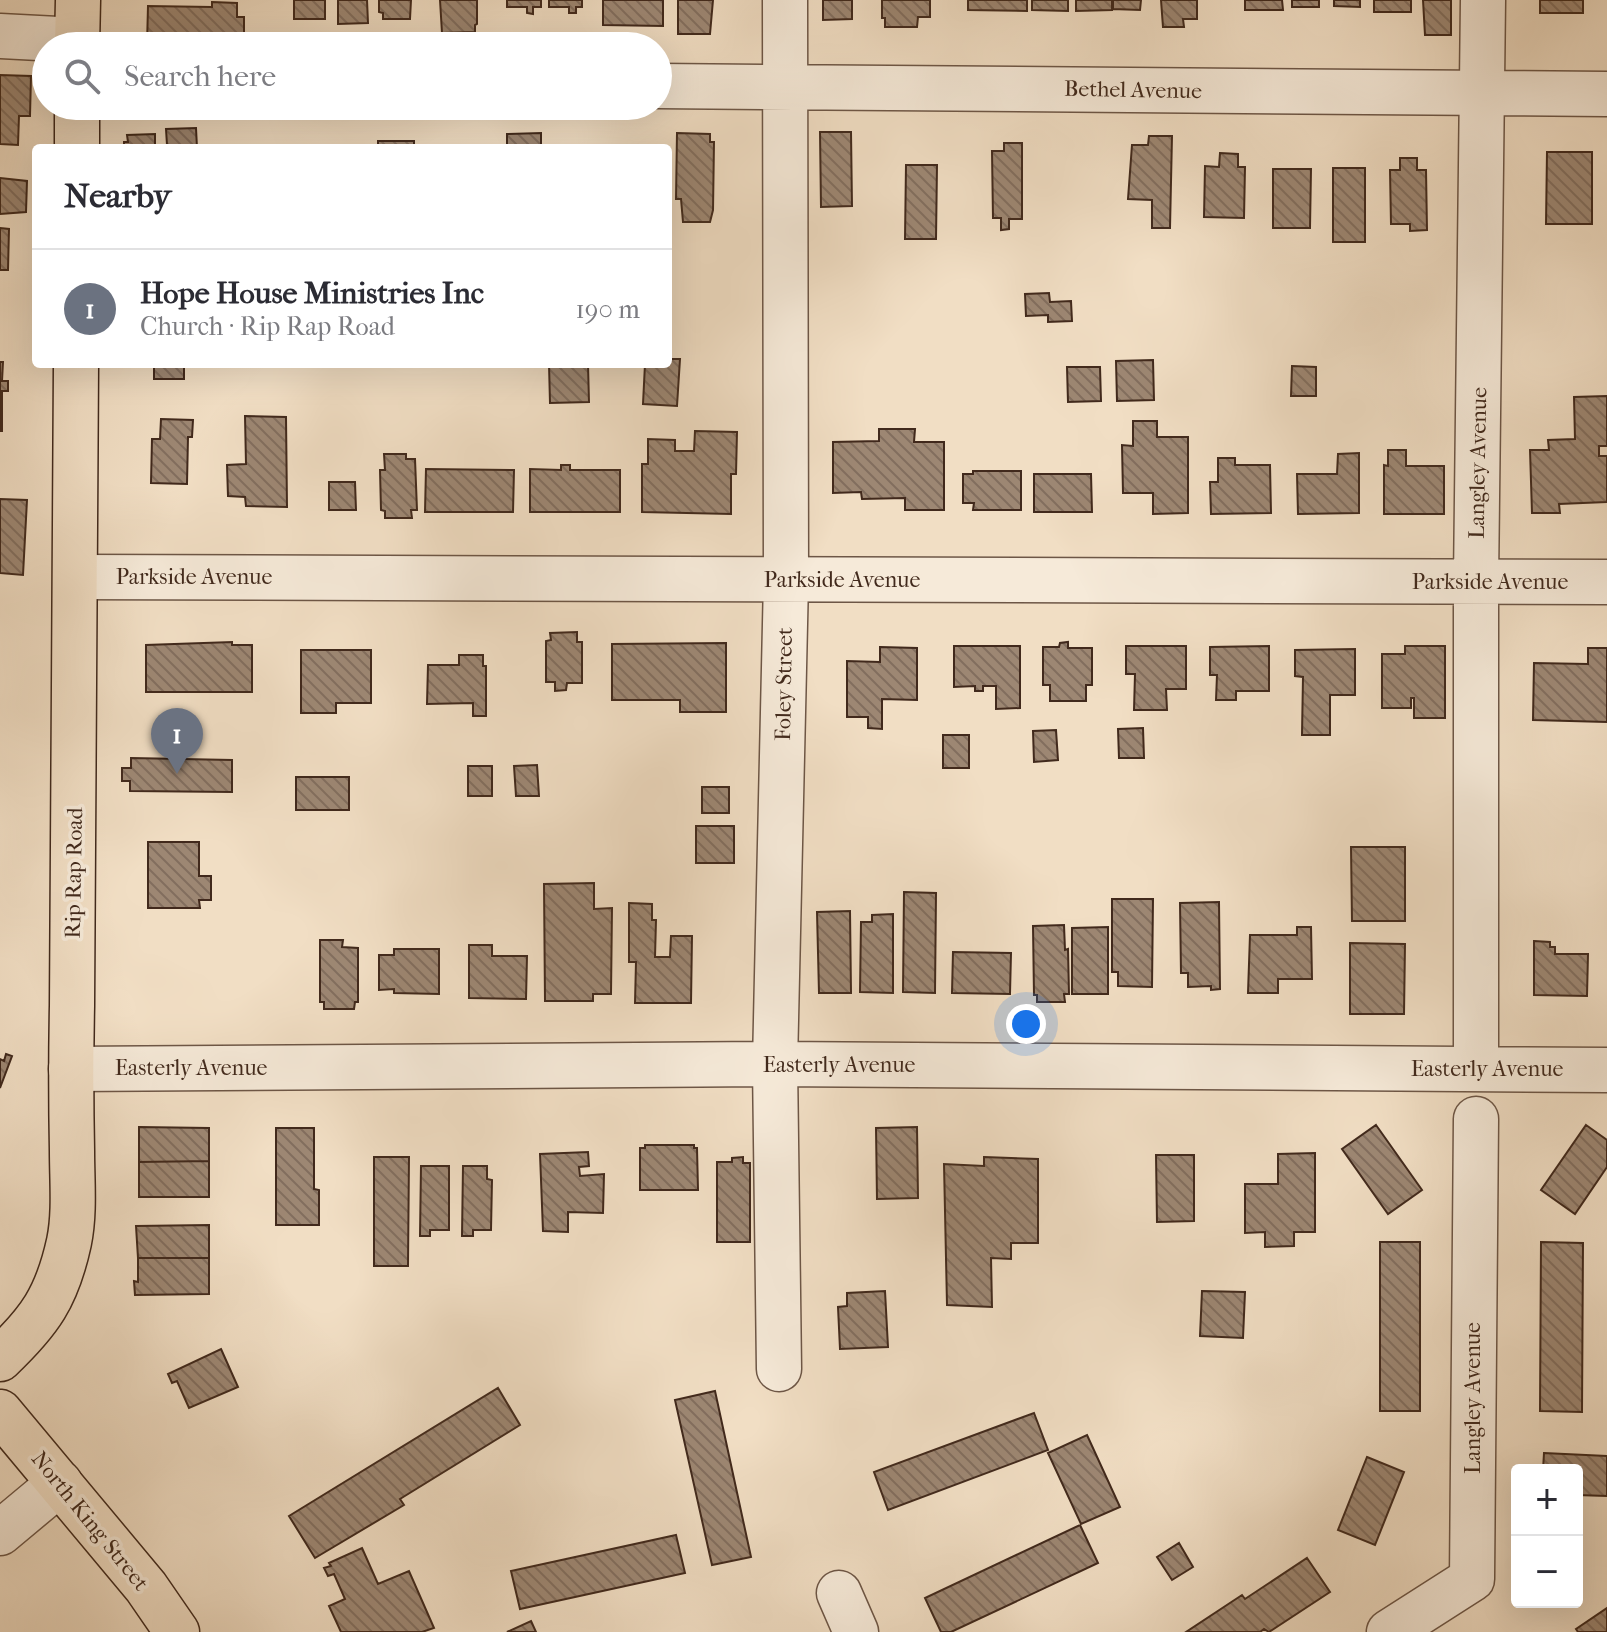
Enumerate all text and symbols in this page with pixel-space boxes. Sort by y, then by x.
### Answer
search box [32,32,672,120]
icon: search [60,54,104,98]
text: Search here [124,59,276,94]
street label: Bethel Avenue [1064,76,1202,104]
text: Nearby [64,176,171,216]
text: Hope House Ministries Inc [140,276,484,311]
text: 1 [85,294,95,325]
text: 190 m [576,294,640,325]
text: Church · Rip Rap Road [140,311,395,342]
street label: Langley Avenue [1464,387,1492,539]
street label: Parkside Avenue [116,564,272,590]
street label: Parkside Avenue [764,567,920,593]
street label: Parkside Avenue [1412,569,1568,595]
street label: Foley Street [770,627,798,741]
pin: 1 [151,708,203,774]
street label: Rip Rap Road [60,806,88,939]
your location [1006,1004,1046,1044]
street label: Easterly Avenue [763,1052,915,1078]
street label: Easterly Avenue [115,1055,267,1081]
street label: Easterly Avenue [1411,1056,1563,1082]
street label: Langley Avenue [1460,1322,1486,1474]
street label: North King Street [26,1446,154,1596]
map controls [1511,1464,1583,1608]
button: + [1511,1464,1583,1536]
button: − [1511,1536,1583,1608]

